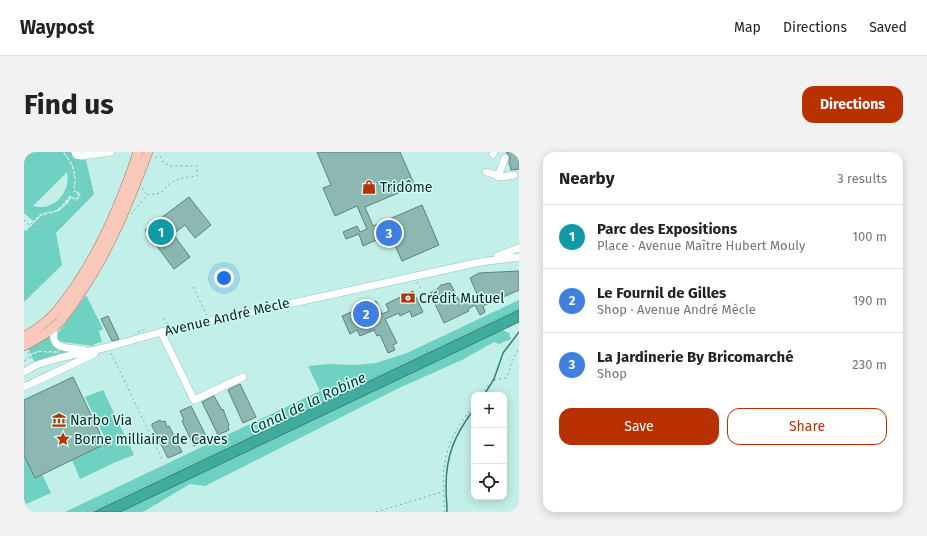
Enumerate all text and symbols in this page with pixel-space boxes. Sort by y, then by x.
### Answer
text: Waypost [20,16,94,39]
text: Map [734,19,761,36]
text: Directions [783,19,847,36]
text: Saved [869,19,907,36]
button: Directions [802,86,903,123]
text: Find us [24,88,114,121]
text: Nearby [559,168,614,189]
text: 3 results [837,171,887,186]
shop icon: Tridôme [361,179,377,195]
place label: Tridôme [380,179,432,196]
pin: 1 [148,217,174,247]
pin: 3 [376,218,402,248]
text: Parc des Expositions [597,220,737,238]
text: 1 [569,229,575,244]
text: 100 m [852,229,887,244]
text: Place · Avenue Maître Hubert Mouly [597,238,805,253]
your location [214,268,234,288]
text: Le Fournil de Gilles [597,284,726,302]
bank icon: Crédit Mutuel [400,290,416,306]
place label: Crédit Mutuel [419,290,504,307]
text: 2 [569,293,575,308]
text: 190 m [853,293,887,308]
street label: Avenue André Mècle [163,294,291,340]
pin: 2 [353,299,379,329]
text: Shop · Avenue André Mècle [597,302,756,317]
text: La Jardinerie By Bricomarché [597,348,793,366]
text: 3 [569,357,575,372]
text: 230 m [852,357,887,372]
text: Shop [597,366,627,381]
water label: Canal de la Robine [247,368,369,438]
map controls [471,392,507,500]
button: + [471,392,507,428]
button: Save [559,408,719,445]
button: Share [727,408,887,445]
museum icon: Narbo Via [51,412,67,428]
place label: Narbo Via [70,412,132,429]
button: − [471,428,507,464]
place icon: Borne milliaire de Caves [55,431,71,447]
place label: Borne milliaire de Caves [74,431,228,448]
button: locate [471,464,507,500]

